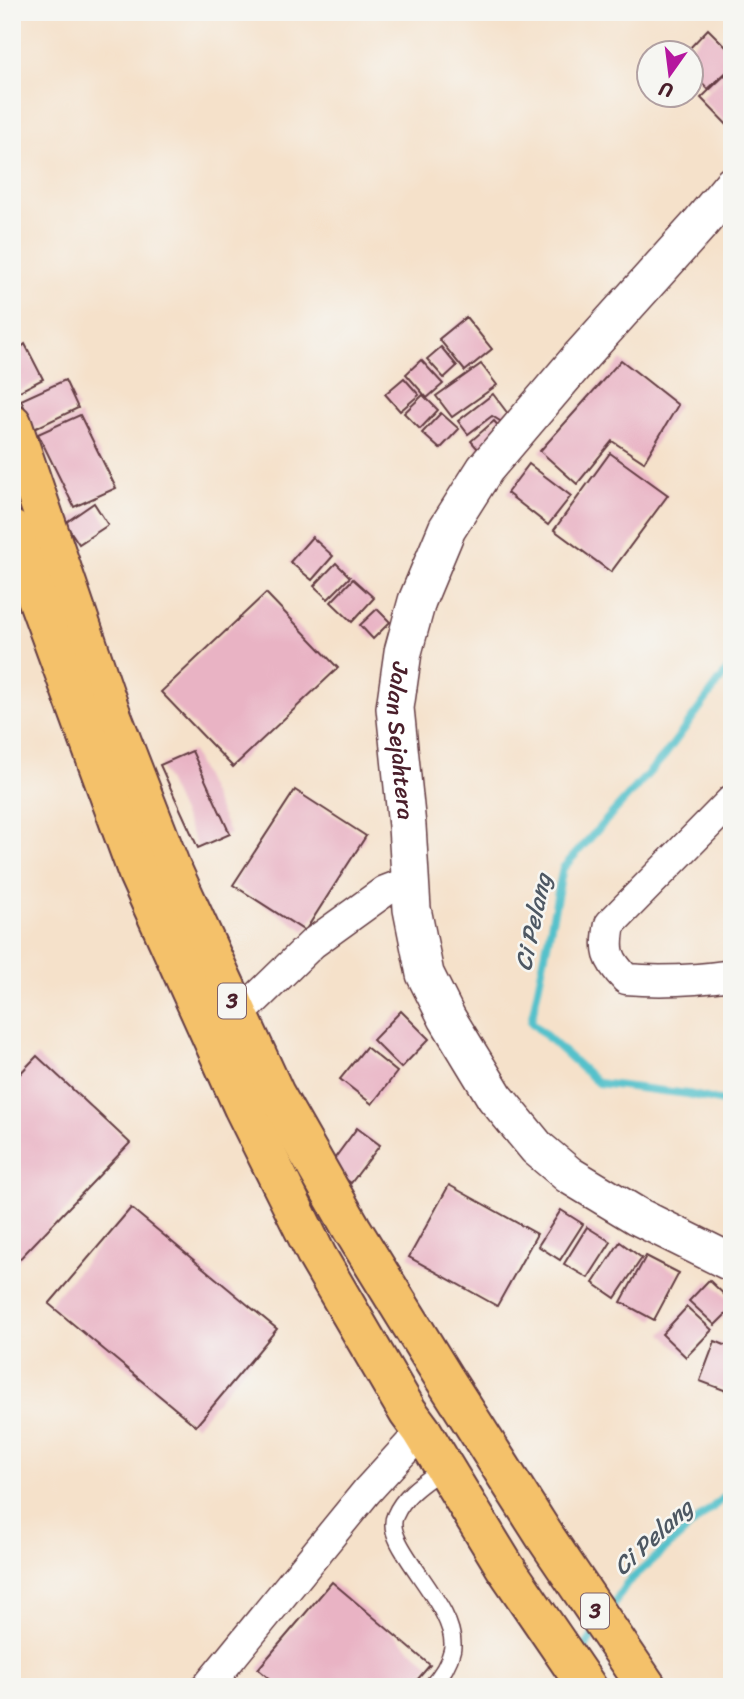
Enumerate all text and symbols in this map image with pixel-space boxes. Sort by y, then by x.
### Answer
north arrow [636,38,706,108]
text: U [655,72,676,108]
street label: Jalan Sejahtera [374,659,427,822]
water label: Ci Pelang [502,868,564,974]
road number: 3 [218,984,246,1018]
water label: Ci Pelang [603,1487,705,1586]
road number: 3 [581,1594,609,1628]

